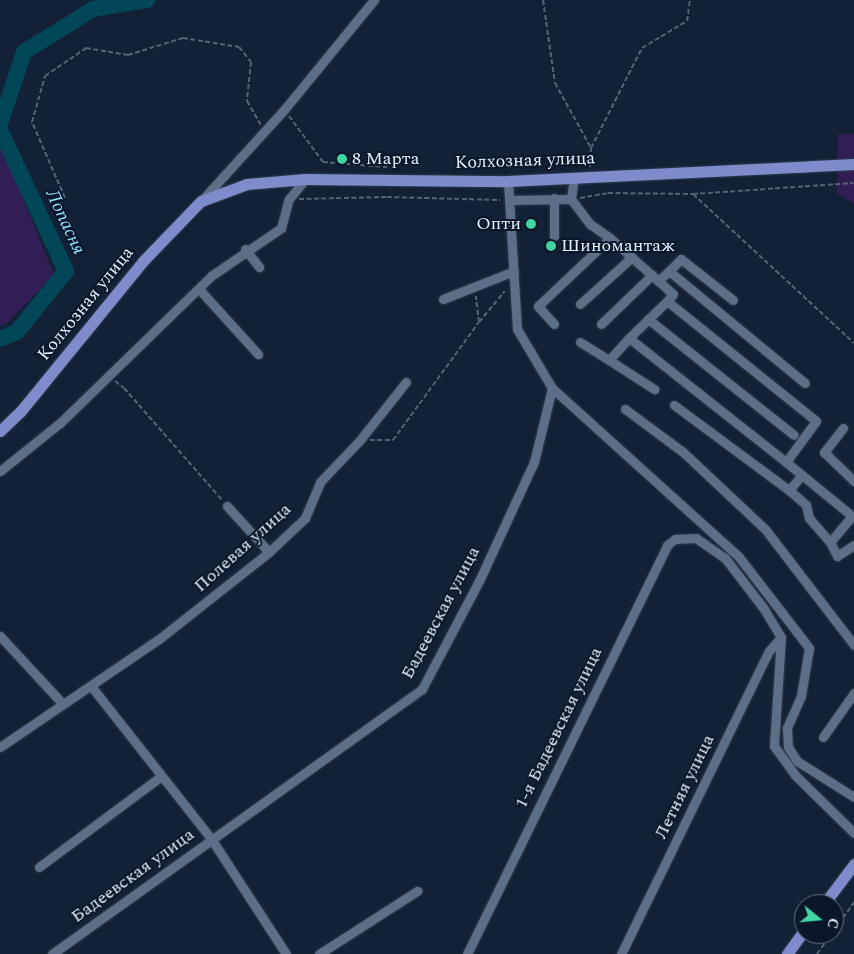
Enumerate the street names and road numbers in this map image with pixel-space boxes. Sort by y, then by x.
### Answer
street label: Колхозная улица [454,148,596,174]
street label: Колхозная улица [33,243,139,365]
street label: Полевая улица [190,499,296,597]
street label: Бадеевская улица [397,543,485,683]
street label: 1-я Бадеевская улица [511,644,607,812]
street label: Летняя улица [650,731,720,843]
street label: Бадеевская улица [67,824,199,928]

